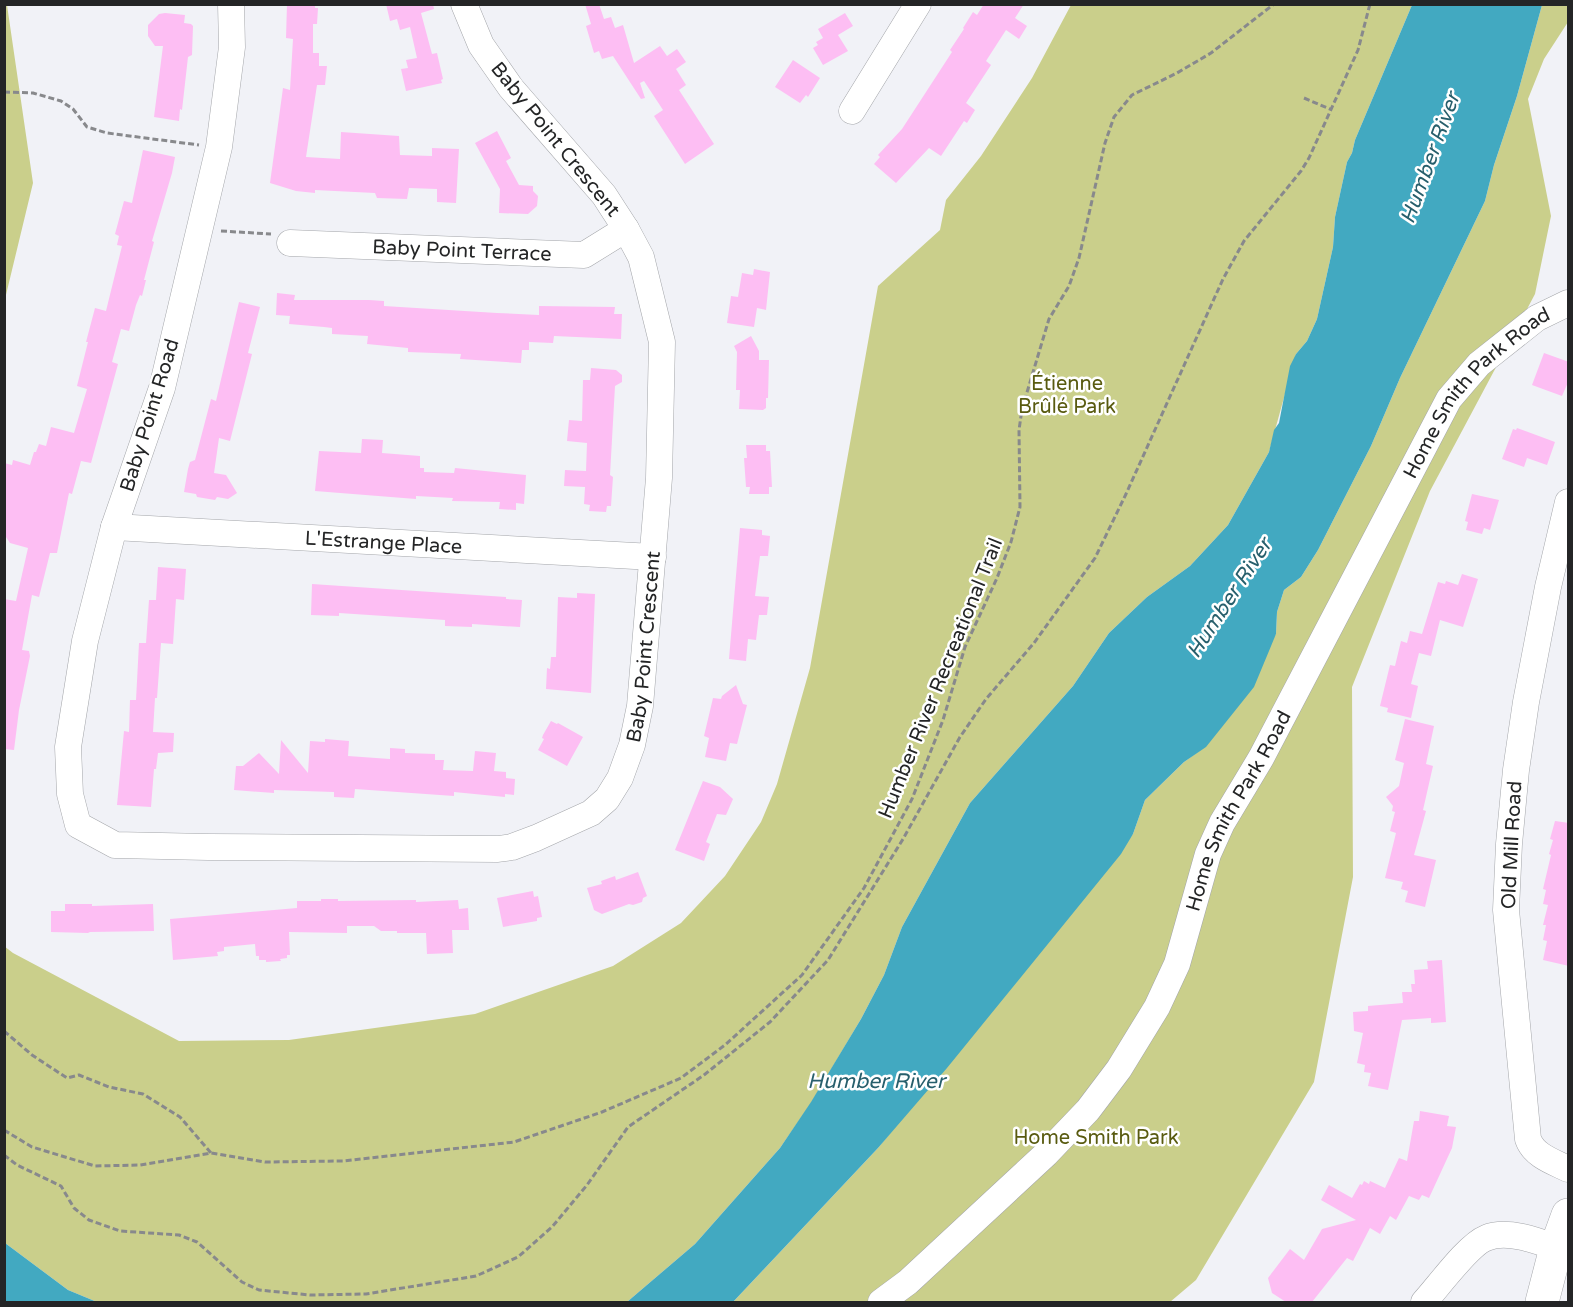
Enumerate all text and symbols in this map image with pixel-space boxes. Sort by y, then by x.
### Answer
street label: Baby Point Crescent [485,57,625,222]
water label: Humber River [1395,87,1467,227]
street label: Baby Point Terrace [372,235,552,267]
street label: Home Smith Park Road [1398,303,1554,483]
street label: Baby Point Road [115,336,185,495]
park label: Étienne Brûlé Park [1018,371,1116,419]
street label: L'Estrange Place [304,527,463,559]
water label: Humber River [1182,531,1279,663]
street label: Humber River Recreational Trail [874,535,1008,822]
street label: Baby Point Crescent [622,550,666,745]
street label: Home Smith Park Road [1181,707,1297,914]
street label: Old Mill Road [1497,780,1527,910]
water label: Humber River [807,1069,948,1094]
park label: Home Smith Park [1013,1126,1179,1150]

